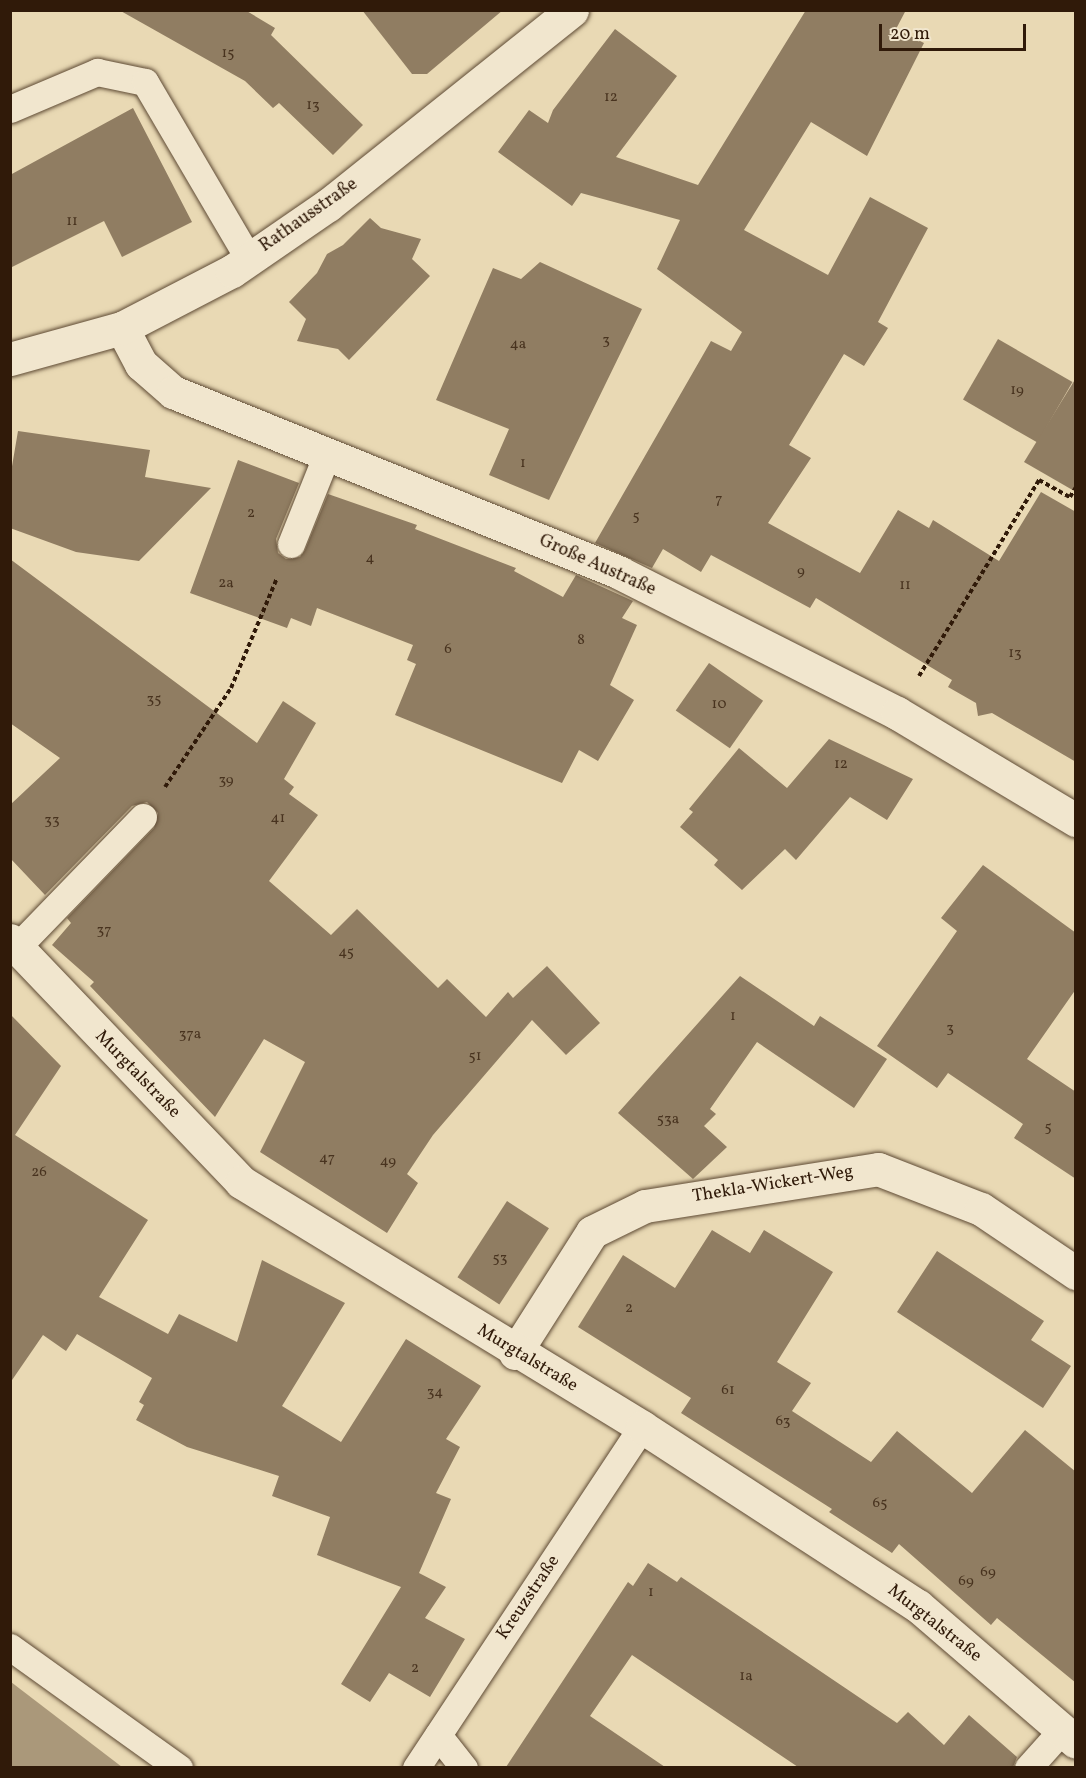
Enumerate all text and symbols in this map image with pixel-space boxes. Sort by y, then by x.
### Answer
scale bar [882,12,1029,50]
text: 20 m [890,22,930,47]
house number: 15 [221,45,235,63]
house number: 12 [604,89,618,107]
house number: 13 [306,97,320,115]
street label: Rathausstraße [256,174,362,258]
house number: 11 [66,213,78,231]
house number: 3 [602,332,610,350]
house number: 4a [510,336,526,354]
house number: 19 [1010,382,1024,400]
house number: 1 [520,455,526,473]
house number: 7 [715,491,723,509]
house number: 2 [247,505,255,523]
house number: 5 [632,508,640,526]
street label: Große Austraße [535,531,659,601]
house number: 4 [366,550,374,568]
house number: 9 [797,563,805,581]
house number: 2a [218,575,234,593]
house number: 11 [899,577,911,595]
house number: 8 [577,632,585,650]
house number: 6 [444,641,452,659]
house number: 13 [1008,645,1022,663]
house number: 35 [147,691,161,709]
house number: 10 [712,696,726,714]
house number: 12 [834,756,848,774]
house number: 39 [218,772,234,790]
house number: 41 [271,810,285,828]
house number: 33 [44,812,60,830]
house number: 37 [97,922,111,940]
house number: 45 [338,944,354,962]
house number: 1 [730,1008,736,1026]
house number: 3 [946,1020,954,1038]
house number: 37a [179,1026,201,1044]
street label: Murgtalstraße [90,1027,184,1123]
house number: 51 [468,1048,482,1066]
house number: 53a [657,1111,679,1129]
house number: 5 [1044,1119,1052,1137]
house number: 47 [319,1150,335,1168]
house number: 49 [380,1153,396,1171]
street label: Thekla-Wickert-Weg [691,1162,855,1208]
house number: 26 [31,1164,47,1182]
house number: 53 [493,1250,507,1268]
house number: 2 [625,1300,633,1318]
street label: Murgtalstraße [473,1320,581,1398]
house number: 61 [721,1382,735,1400]
house number: 34 [427,1384,443,1402]
house number: 63 [775,1413,791,1431]
house number: 65 [873,1495,887,1513]
street label: Kreuzstraße [493,1552,565,1644]
house number: 69 [980,1564,996,1582]
house number: 69 [958,1573,974,1591]
street label: Murgtalstraße [883,1580,985,1668]
house number: 1 [648,1584,654,1602]
house number: 2 [411,1660,419,1678]
house number: 1a [739,1668,753,1686]

